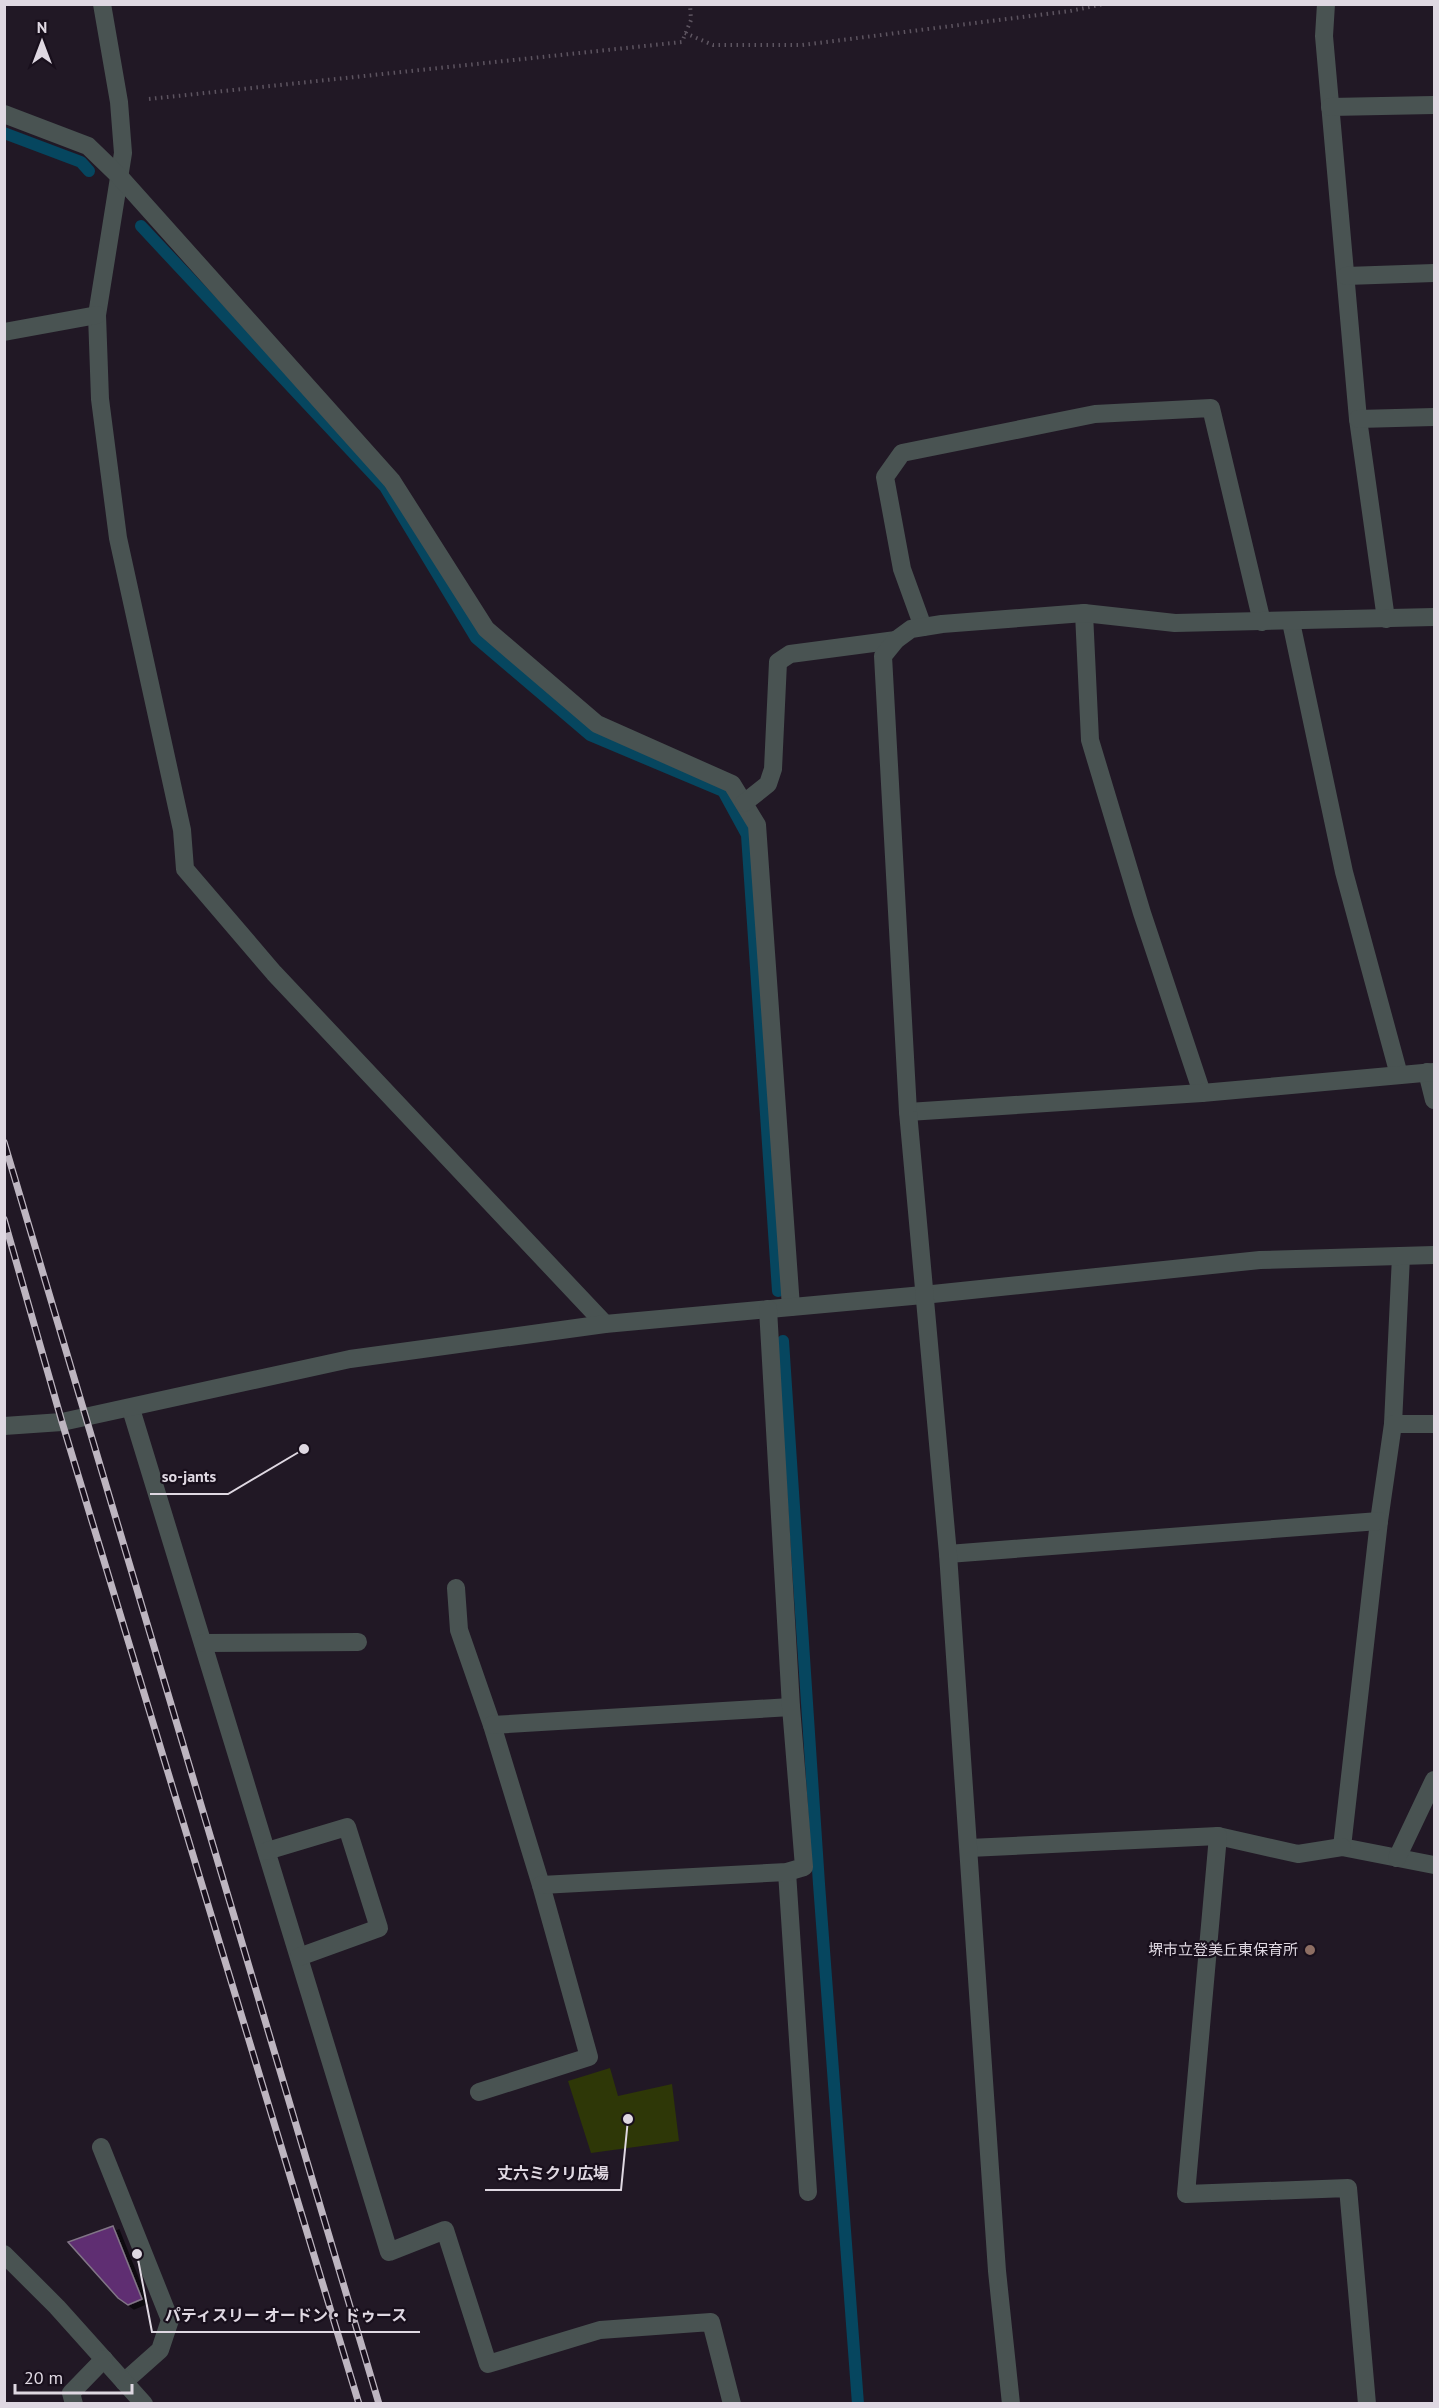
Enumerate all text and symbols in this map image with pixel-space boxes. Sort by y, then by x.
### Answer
north arrow [12,12,72,72]
text: N [37,17,47,37]
callout: so-jants [150,1460,228,1494]
text: so-jants [162,1466,216,1486]
place label: 堺市立登美丘東保育所 [1148,1940,1298,1959]
marker: 堺市立登美丘東保育所 [1303,1943,1317,1957]
callout: 丈六ミクリ広場 [485,2156,621,2190]
text: 丈六ミクリ広場 [497,2163,609,2183]
callout: パティスリー オードン・ドゥース [152,2298,420,2332]
text: パティスリー オードン・ドゥース [165,2305,407,2325]
scale bar [15,2357,132,2395]
text: 20 m [24,2366,63,2389]

